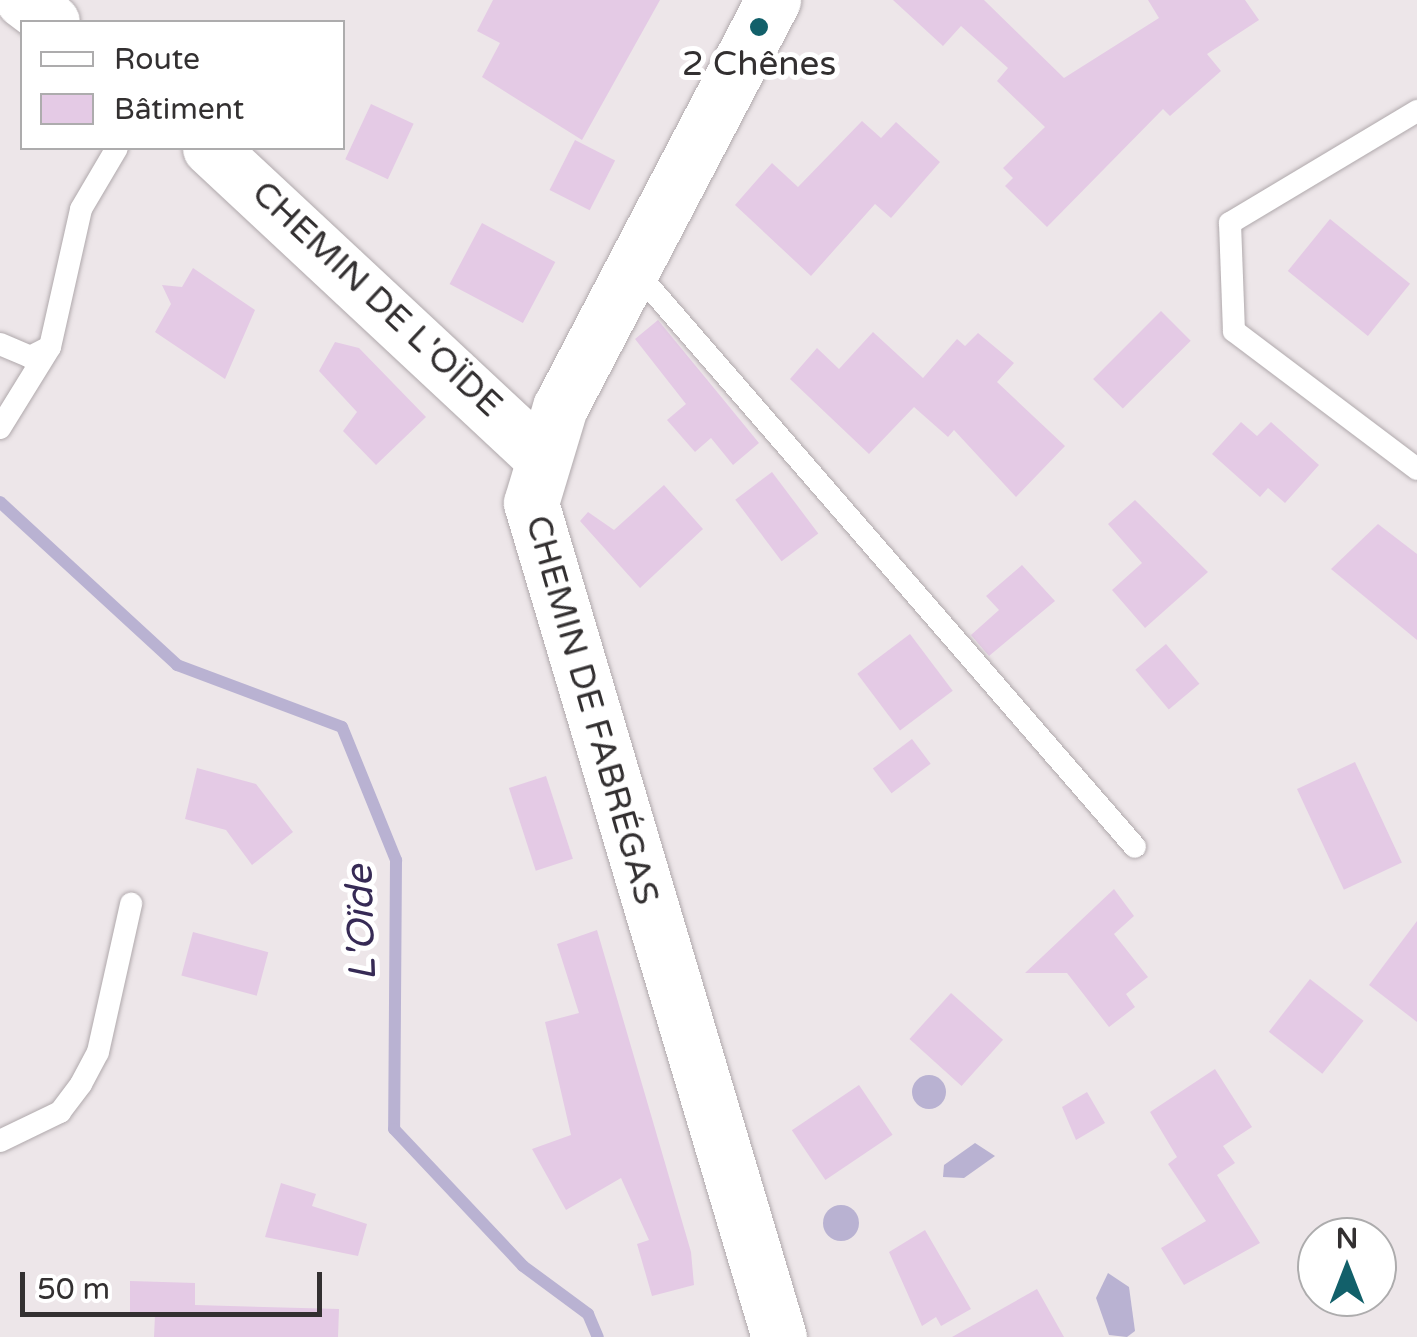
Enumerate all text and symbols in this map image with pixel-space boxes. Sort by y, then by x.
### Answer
marker: 2 Chênes [748,16,770,38]
legend [20,20,345,150]
text: Route [114,41,200,78]
place label: 2 Chênes [682,43,836,85]
text: Bâtiment [114,91,244,128]
street label: CHEMIN DE L'OÏDE [243,172,511,426]
street label: CHEMIN DE FABRÉGAS [516,511,668,909]
water label: L'Oïde [337,864,387,982]
north arrow [1297,1217,1397,1317]
text: N [1336,1222,1358,1256]
scale bar [25,1252,328,1314]
text: 50 m [37,1271,110,1308]

